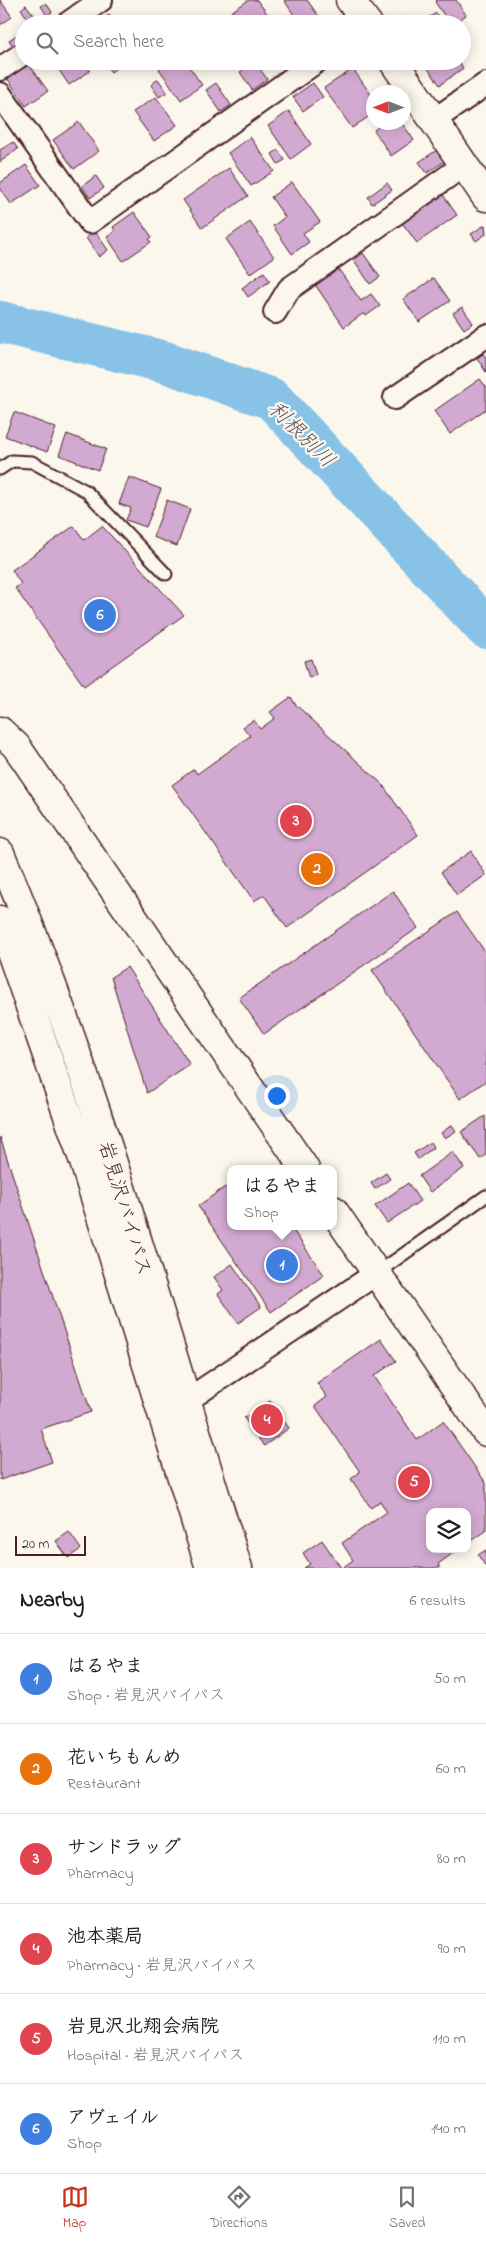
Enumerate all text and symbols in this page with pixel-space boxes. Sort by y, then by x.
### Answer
search box [15,15,471,70]
icon: search [33,29,61,57]
text: Search here [73,29,164,56]
north arrow [366,85,411,130]
water label: 利根別川 [260,395,341,476]
pin: 6 [84,596,116,634]
pin: 3 [280,802,312,840]
pin: 2 [301,850,333,888]
your location [264,1083,290,1109]
street label: 岩見沢バイパス [89,1138,158,1280]
popup [227,1165,337,1230]
text: はるやま [244,1174,320,1201]
text: Shop [244,1201,279,1225]
pin: 1 [266,1246,298,1284]
pin: 4 [251,1401,283,1439]
pin: 5 [398,1463,430,1501]
map controls [426,1508,471,1553]
button: layers [426,1508,471,1553]
scale bar [15,1533,86,1556]
text: 20 m [22,1534,49,1555]
text: Nearby [20,1586,84,1616]
text: 6 results [409,1589,466,1613]
text: はるやま [67,1654,143,1681]
text: 1 [33,1667,39,1691]
text: 50 m [434,1667,466,1691]
text: Shop · 岩見沢バイパス [67,1684,225,1708]
text: 花いちもんめ [67,1745,181,1772]
text: 2 [32,1757,40,1781]
text: 60 m [436,1757,466,1781]
text: Restaurant [67,1772,141,1796]
text: サンドラッグ [67,1835,181,1862]
text: 3 [33,1847,39,1871]
text: 80 m [437,1847,466,1871]
text: Pharmacy [67,1862,134,1886]
text: 池本薬局 [67,1924,143,1951]
text: 4 [33,1937,39,1961]
text: 90 m [438,1937,466,1961]
text: Pharmacy · 岩見沢バイパス [67,1954,257,1978]
text: 岩見沢北翔会病院 [67,2014,219,2041]
text: 5 [31,2027,41,2051]
text: 110 m [432,2027,466,2051]
text: Hospital · 岩見沢バイパス [67,2044,244,2068]
text: アヴェイル [67,2105,159,2132]
text: 6 [32,2117,40,2141]
text: 140 m [431,2117,466,2141]
text: Shop [67,2132,102,2156]
tab: Map [61,2183,89,2234]
tab: Directions [210,2183,268,2234]
tab: Saved [389,2183,425,2234]

